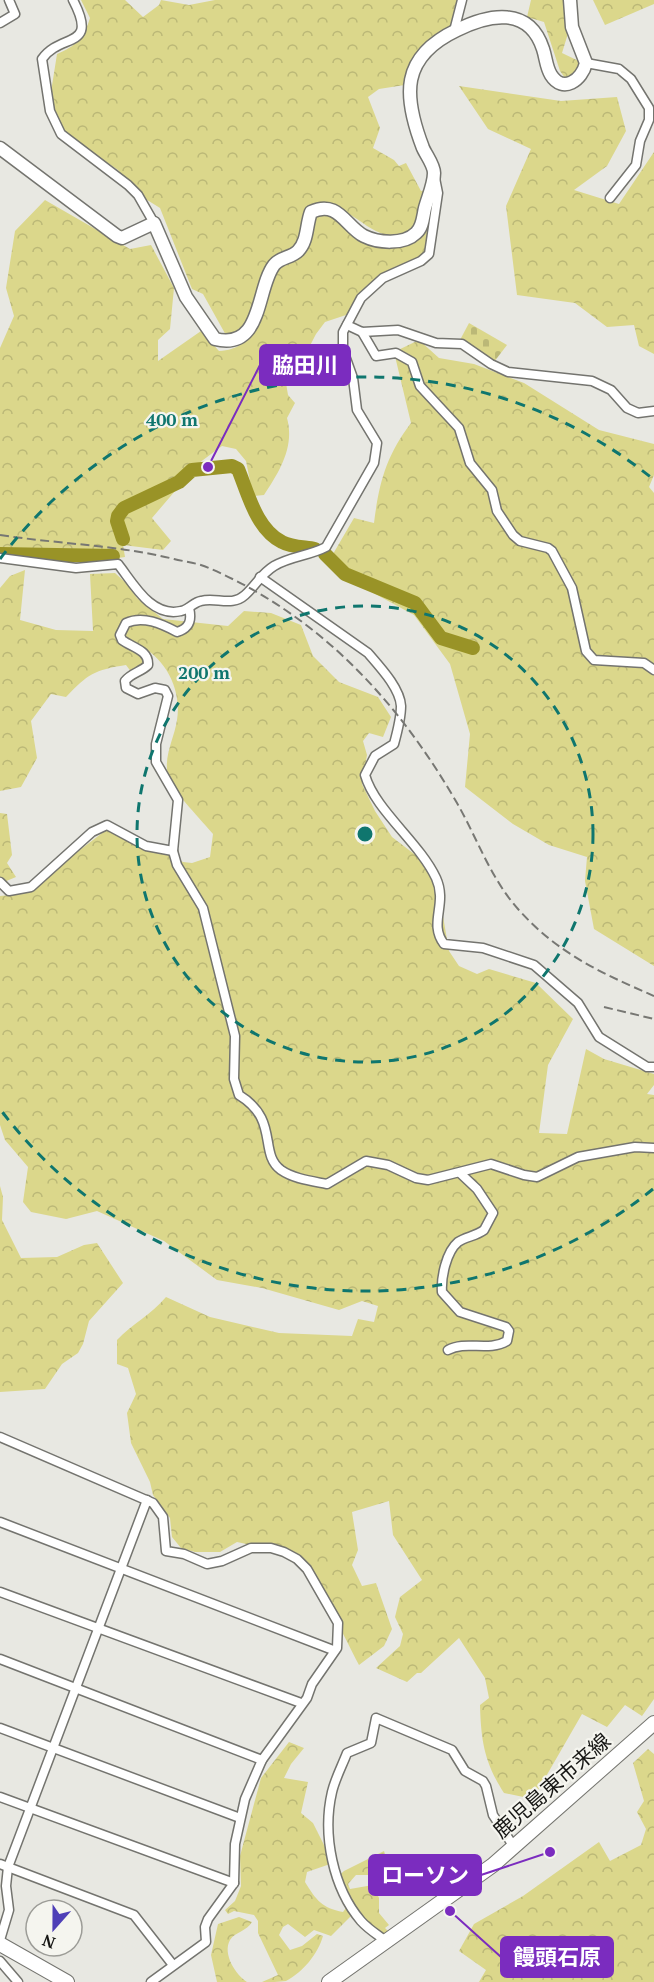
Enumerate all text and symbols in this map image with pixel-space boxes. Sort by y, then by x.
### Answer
callout: 脇田川 [260,345,350,385]
text: 脇田川 [272,350,338,379]
text: 400 m [146,407,198,431]
text: 200 m [178,660,230,684]
centre of rings [355,824,375,844]
street label: 鹿児島東市来線 [487,1726,616,1844]
callout: ローソン [369,1855,481,1895]
text: ローソン [381,1860,469,1889]
north arrow [24,1898,84,1958]
text: N [39,1930,58,1954]
callout: 饅頭石原 [501,1937,613,1977]
text: 饅頭石原 [513,1942,601,1971]

